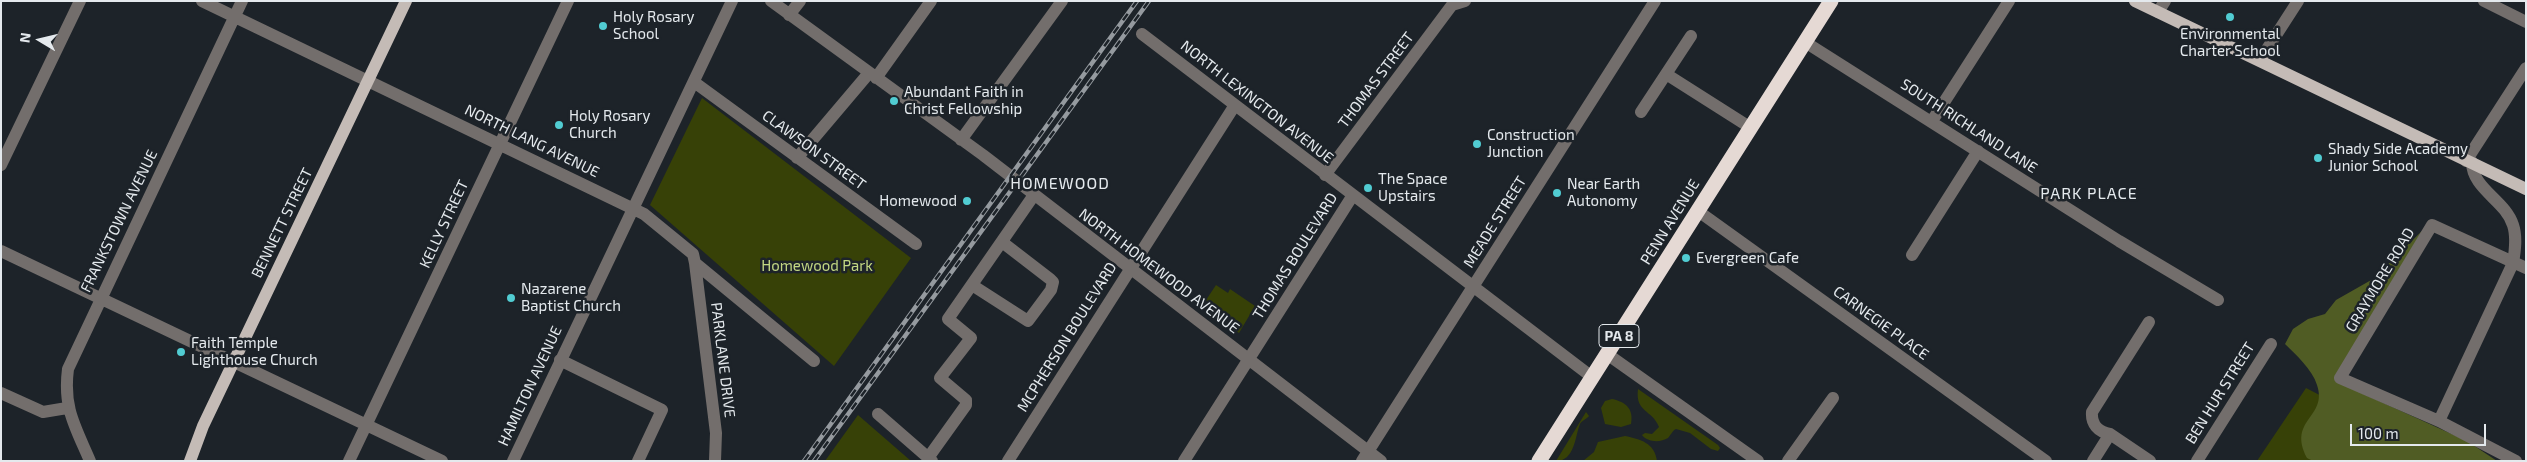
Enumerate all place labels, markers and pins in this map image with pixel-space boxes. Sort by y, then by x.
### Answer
place label: Holy Rosary School [613,8,694,43]
marker: Environmental Charter School [2224,11,2236,23]
marker: Holy Rosary School [597,20,609,32]
place label: Environmental Charter School [2180,25,2280,60]
place label: Abundant Faith in Christ Fellowship [904,83,1024,118]
marker: Abundant Faith in Christ Fellowship [888,95,900,107]
place label: Holy Rosary Church [569,107,650,142]
marker: Holy Rosary Church [553,119,565,131]
place label: Construction Junction [1487,126,1575,161]
marker: Construction Junction [1471,138,1483,150]
place label: Shady Side Academy Junior School [2328,140,2468,175]
marker: Shady Side Academy Junior School [2312,152,2324,164]
place label: The Space Upstairs [1378,170,1447,205]
place label: Near Earth Autonomy [1567,175,1640,210]
marker: The Space Upstairs [1362,182,1374,194]
marker: Near Earth Autonomy [1551,187,1563,199]
place label: Homewood [879,192,957,210]
marker: Homewood [961,195,973,207]
place label: Evergreen Cafe [1696,249,1799,267]
marker: Evergreen Cafe [1680,252,1692,264]
place label: Nazarene Baptist Church [521,280,621,315]
marker: Nazarene Baptist Church [505,292,517,304]
place label: Faith Temple Lighthouse Church [191,334,318,369]
marker: Faith Temple Lighthouse Church [175,346,187,358]

